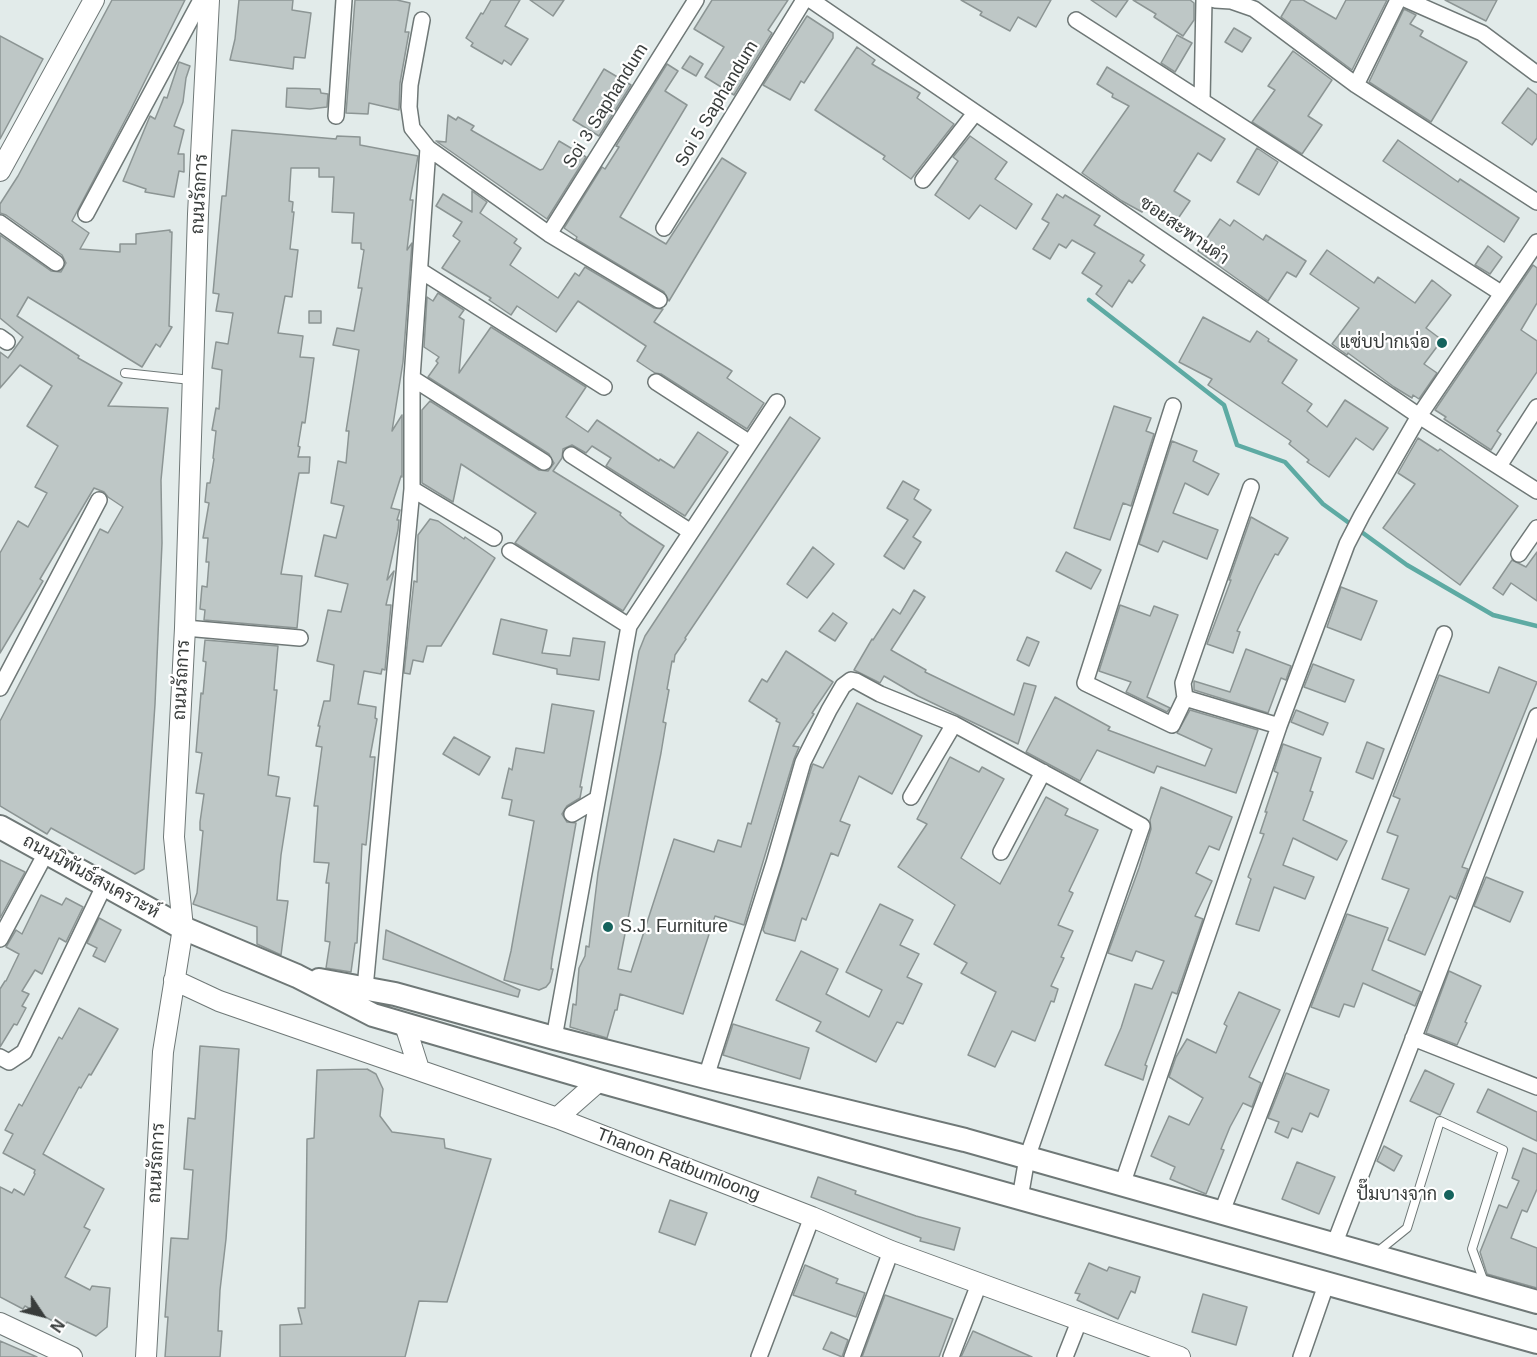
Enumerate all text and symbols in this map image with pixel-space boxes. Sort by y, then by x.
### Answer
street label: Soi 5 Saphandum [671,37,763,171]
street label: Soi 3 Saphandum [559,40,653,172]
street label: ถนนรัถการ [187,153,213,235]
street label: ซอยสะพานดำ [1135,192,1233,270]
place label: แซ่บปากเจ่อ [1340,332,1430,354]
marker: แซ่บปากเจ่อ [1435,336,1449,350]
street label: ถนนรัถการ [169,639,195,721]
street label: ถนนนิพันธ์สงเคราะห์ [19,831,163,923]
place label: S.J. Furniture [620,916,728,938]
marker: S.J. Furniture [601,920,615,934]
street label: ถนนรัถการ [144,1122,170,1204]
street label: Thanon Ratbumloong [593,1124,763,1206]
place label: ปั๊มบางจาก [1357,1184,1437,1206]
marker: ปั๊มบางจาก [1442,1188,1456,1202]
north arrow [12,1285,72,1345]
text: N [47,1316,67,1335]

